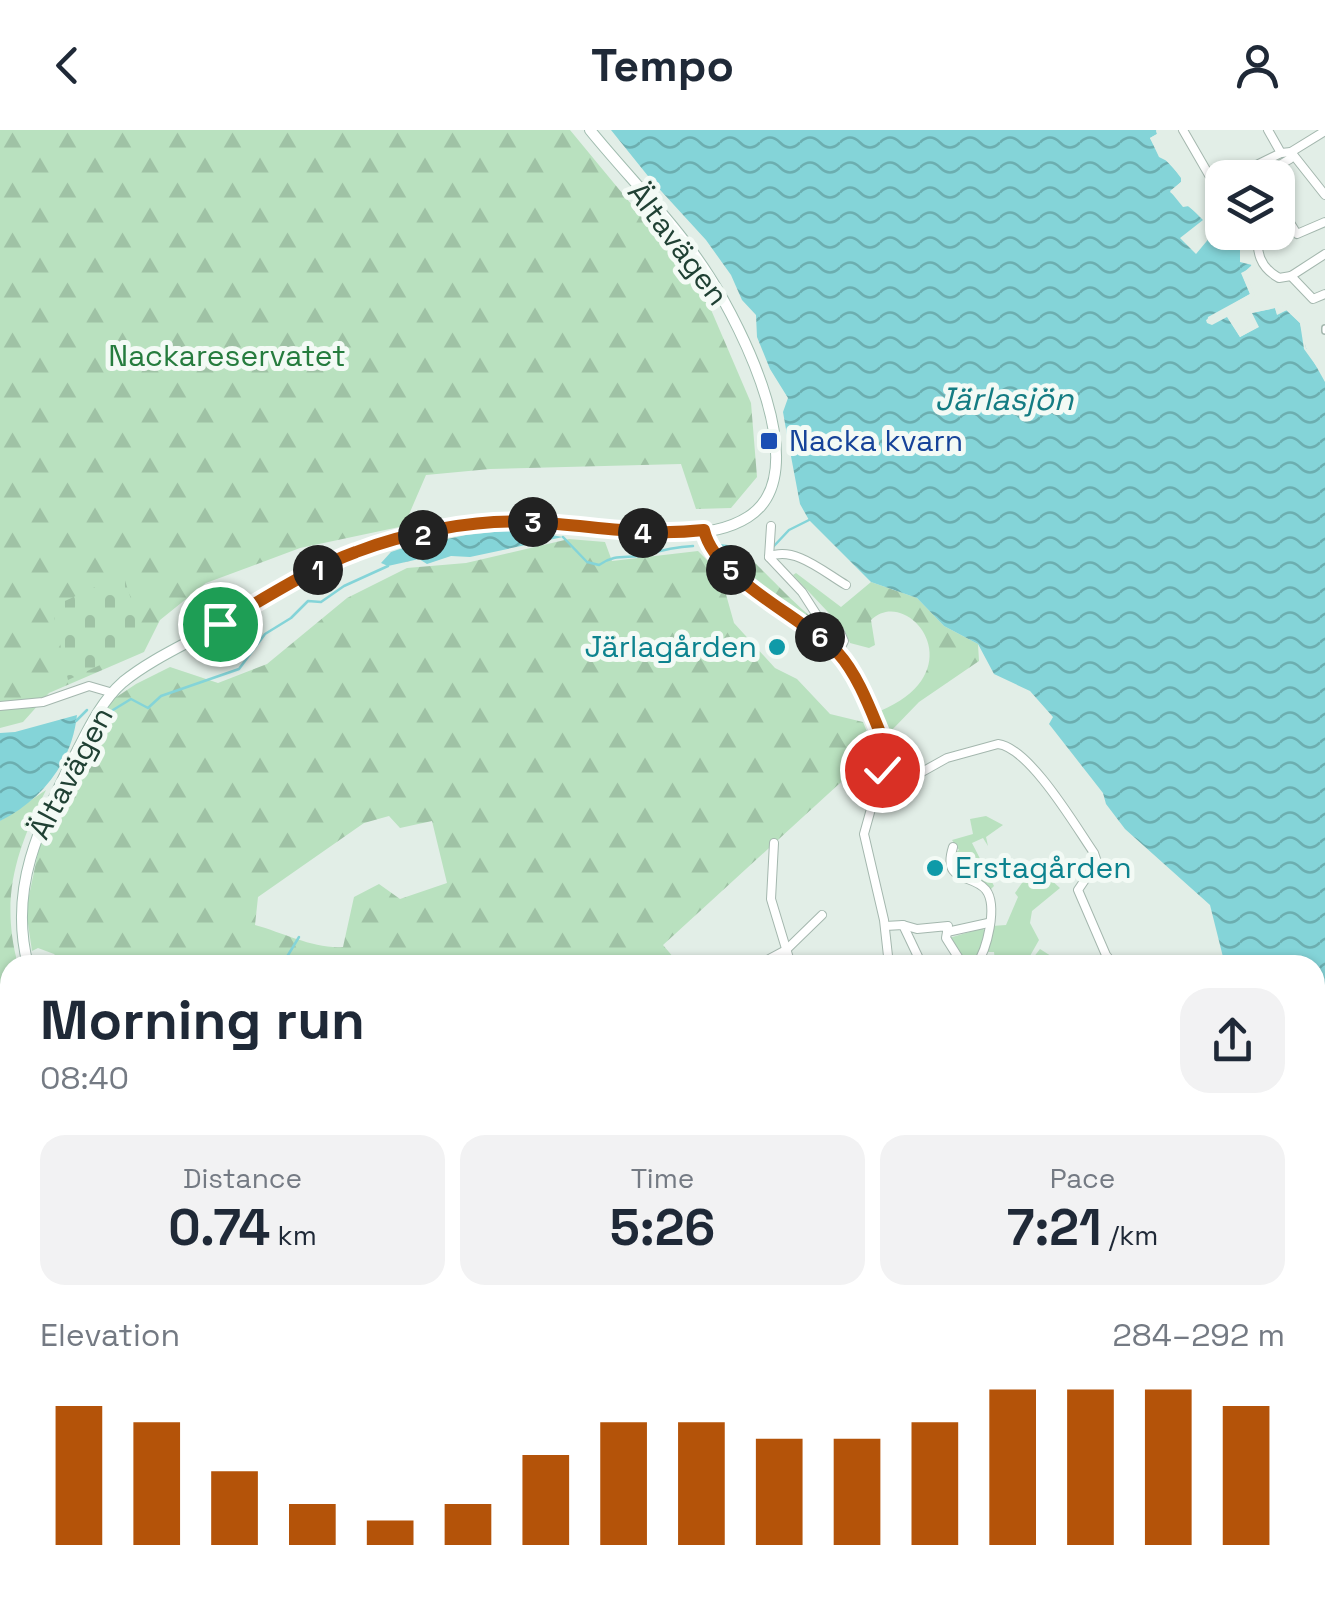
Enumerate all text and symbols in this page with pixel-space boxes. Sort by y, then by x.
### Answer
text: Tempo [591,37,734,94]
icon: back [40,38,95,93]
icon: person [1230,38,1285,93]
map controls [1205,160,1295,250]
button: layers [1205,160,1295,250]
street label: Ältavägen [619,174,737,313]
park label: Nackareservatet [108,336,346,375]
water label: Järlasjön [935,379,1075,419]
place label: Nacka kvarn [789,421,963,460]
marker: Nacka kvarn [758,430,780,452]
pin: 3 [508,497,558,547]
text: 3 [524,504,542,540]
pin: 4 [618,508,668,558]
pin: 2 [398,510,448,560]
text: 4 [634,515,652,551]
text: 2 [415,517,431,553]
pin: 1 [293,545,343,595]
pin: 5 [706,545,756,595]
text: 1 [312,552,324,588]
text: 5 [723,552,739,588]
pin [178,582,263,667]
icon: arrive [193,597,248,652]
pin: 6 [795,612,845,662]
text: 6 [811,619,829,655]
place label: Järlagården [584,627,757,666]
marker: Järlagården [766,636,788,658]
street label: Ältavägen [19,700,122,846]
pin [840,728,925,813]
icon: check [855,743,910,798]
place label: Erstagården [955,848,1132,887]
marker: Erstagården [924,857,946,879]
text: Morning run [40,985,365,1055]
button: share [1180,988,1285,1093]
text: 08:40 [40,1058,129,1098]
text: Distance [183,1160,302,1196]
text: Time [631,1160,694,1196]
text: Pace [1050,1160,1115,1196]
text: 0.74 [168,1196,270,1260]
text: 5:26 [610,1196,715,1260]
text: 7:21 [1007,1196,1102,1260]
text: km [270,1217,317,1253]
text: /km [1102,1217,1158,1253]
text: Elevation [40,1315,180,1355]
text: 284–292 m [1113,1315,1285,1355]

